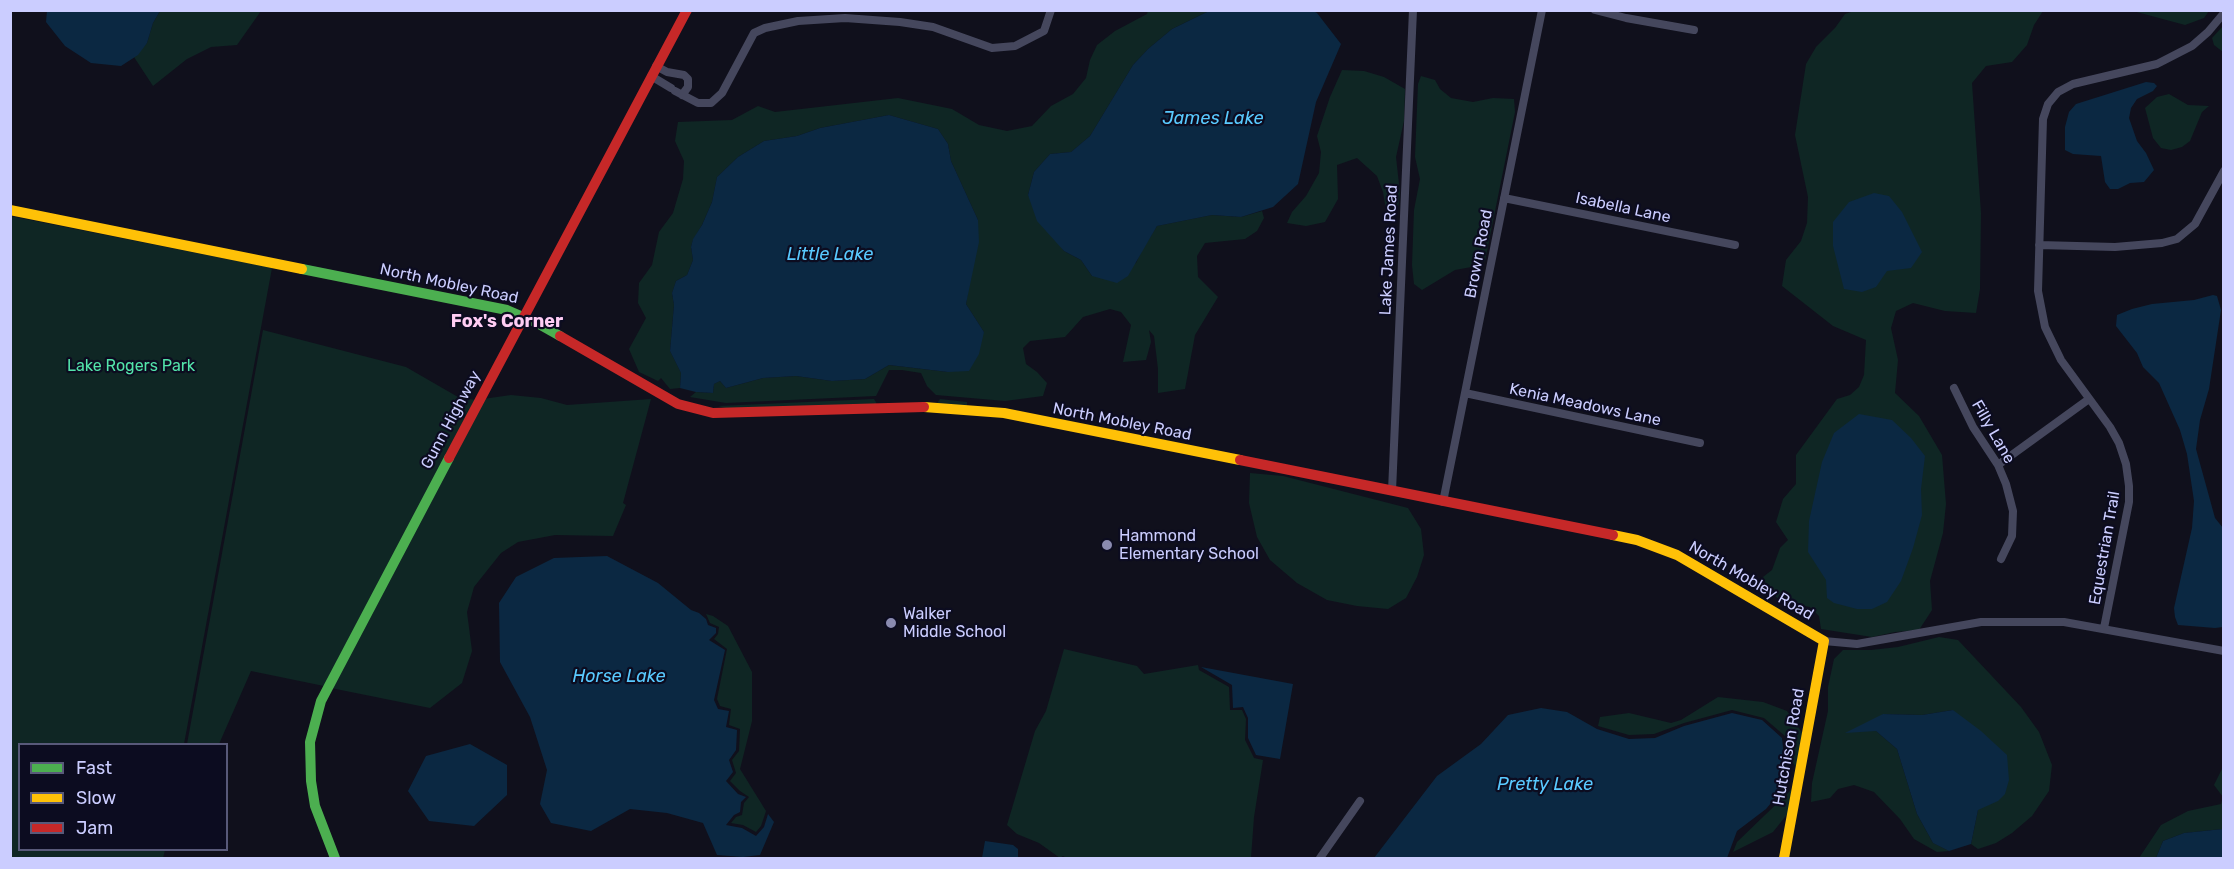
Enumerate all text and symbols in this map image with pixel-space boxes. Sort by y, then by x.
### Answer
water label: James Lake [1162,108,1264,130]
street label: Lake James Road [1376,184,1402,316]
street label: Isabella Lane [1574,189,1672,227]
street label: Brown Road [1461,208,1497,300]
water label: Little Lake [787,244,873,266]
street label: North Mobley Road [378,260,520,308]
district label: Fox's Corner [451,311,563,333]
park label: Lake Rogers Park [67,356,195,376]
street label: Gunn Highway [417,368,485,472]
street label: Kenia Meadows Lane [1507,380,1663,430]
street label: Filly Lane [1967,397,2019,467]
street label: North Mobley Road [1051,399,1193,445]
street label: Equestrian Trail [2086,490,2124,606]
place label: Hammond Elementary School [1119,526,1259,564]
street label: North Mobley Road [1685,537,1817,625]
marker: Hammond Elementary School [1100,538,1114,552]
place label: Walker Middle School [903,604,1006,642]
marker: Walker Middle School [884,616,898,630]
water label: Horse Lake [572,666,666,688]
street label: Hutchison Road [1769,687,1809,807]
legend [18,743,228,851]
text: Fast [76,757,112,779]
water label: Pretty Lake [1497,774,1593,796]
text: Slow [76,787,116,809]
text: Jam [76,817,113,839]

